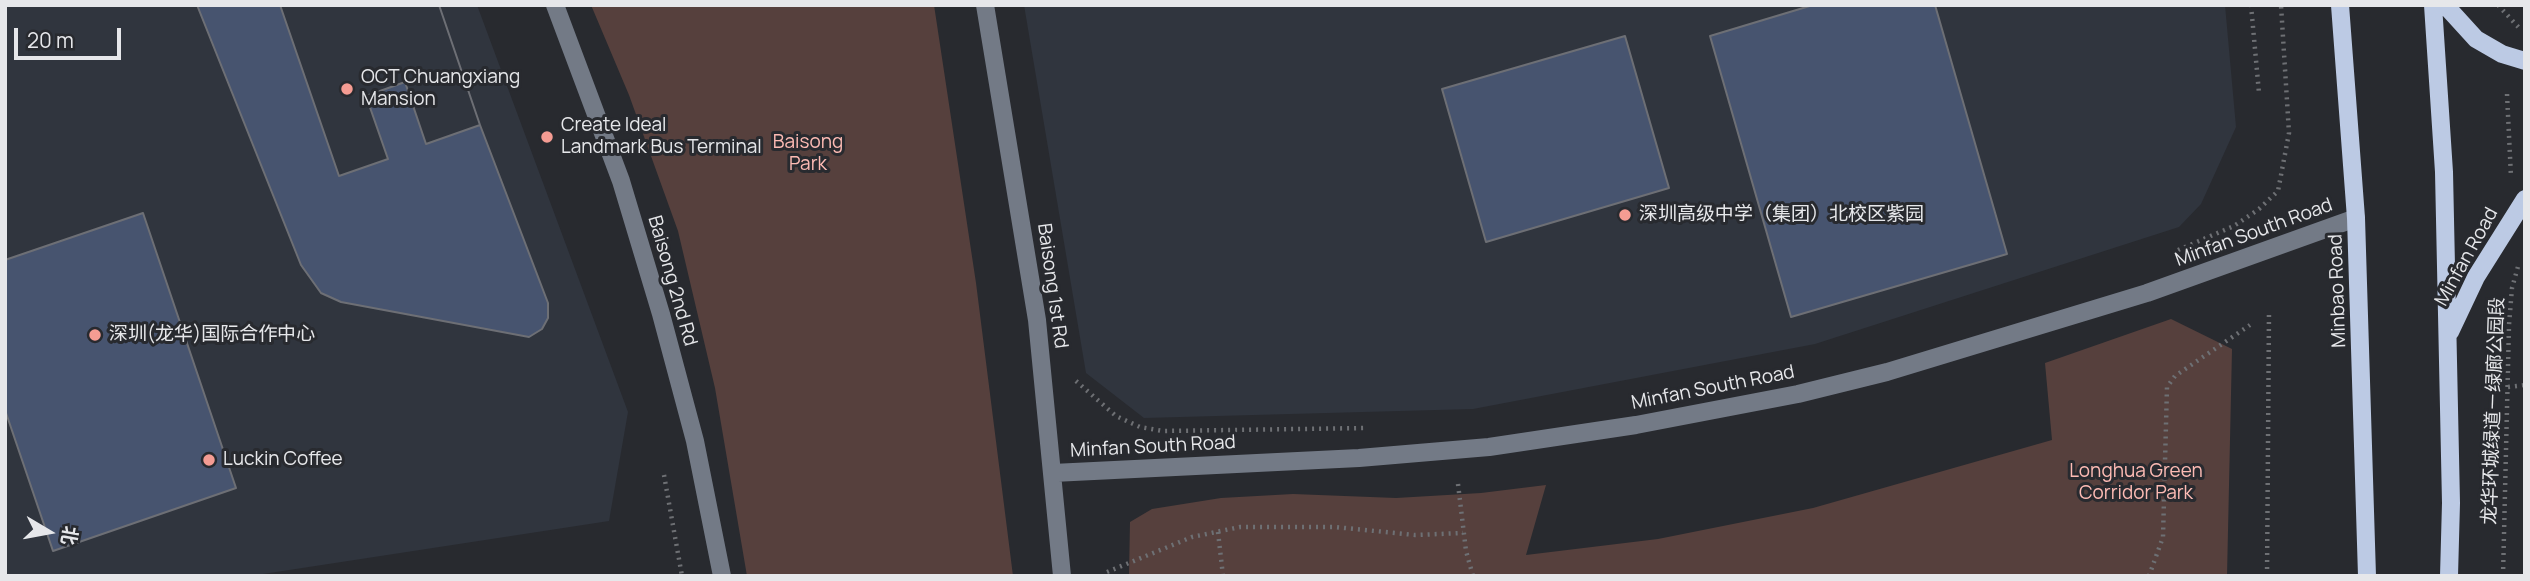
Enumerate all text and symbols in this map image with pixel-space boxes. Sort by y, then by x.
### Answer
scale bar [18,14,124,58]
text: 20 m [27,26,74,54]
place label: OCT Chuangxiang Mansion [361,67,520,111]
marker: OCT Chuangxiang Mansion [339,81,355,97]
place label: Create Ideal Landmark Bus Terminal [561,115,762,159]
marker: Create Ideal Landmark Bus Terminal [539,129,555,145]
park label: Baisong Park [773,132,843,176]
street label: Minfan South Road [2172,194,2336,272]
place label: 深圳高级中学（集团）北校区紫园 [1639,204,1924,226]
street label: Minfan Road [2431,204,2503,310]
marker: 深圳高级中学（集团）北校区紫园 [1617,207,1633,223]
street label: Baisong 2nd Rd [643,213,701,349]
street label: Baisong 1st Rd [1032,222,1072,350]
street label: Minbao Road [2325,234,2351,348]
street label: 龙华环城绿道－绿廊公园段 [2479,297,2509,525]
place label: 深圳(龙华)国际合作中心 [109,324,315,346]
marker: 深圳(龙华)国际合作中心 [87,327,103,343]
street label: Minfan South Road [1629,361,1797,415]
street label: Minfan South Road [1070,431,1236,463]
place label: Luckin Coffee [223,449,343,471]
marker: Luckin Coffee [201,452,217,468]
park label: Longhua Green Corridor Park [2069,461,2203,505]
north arrow [14,497,84,567]
text: 北 [55,524,84,547]

